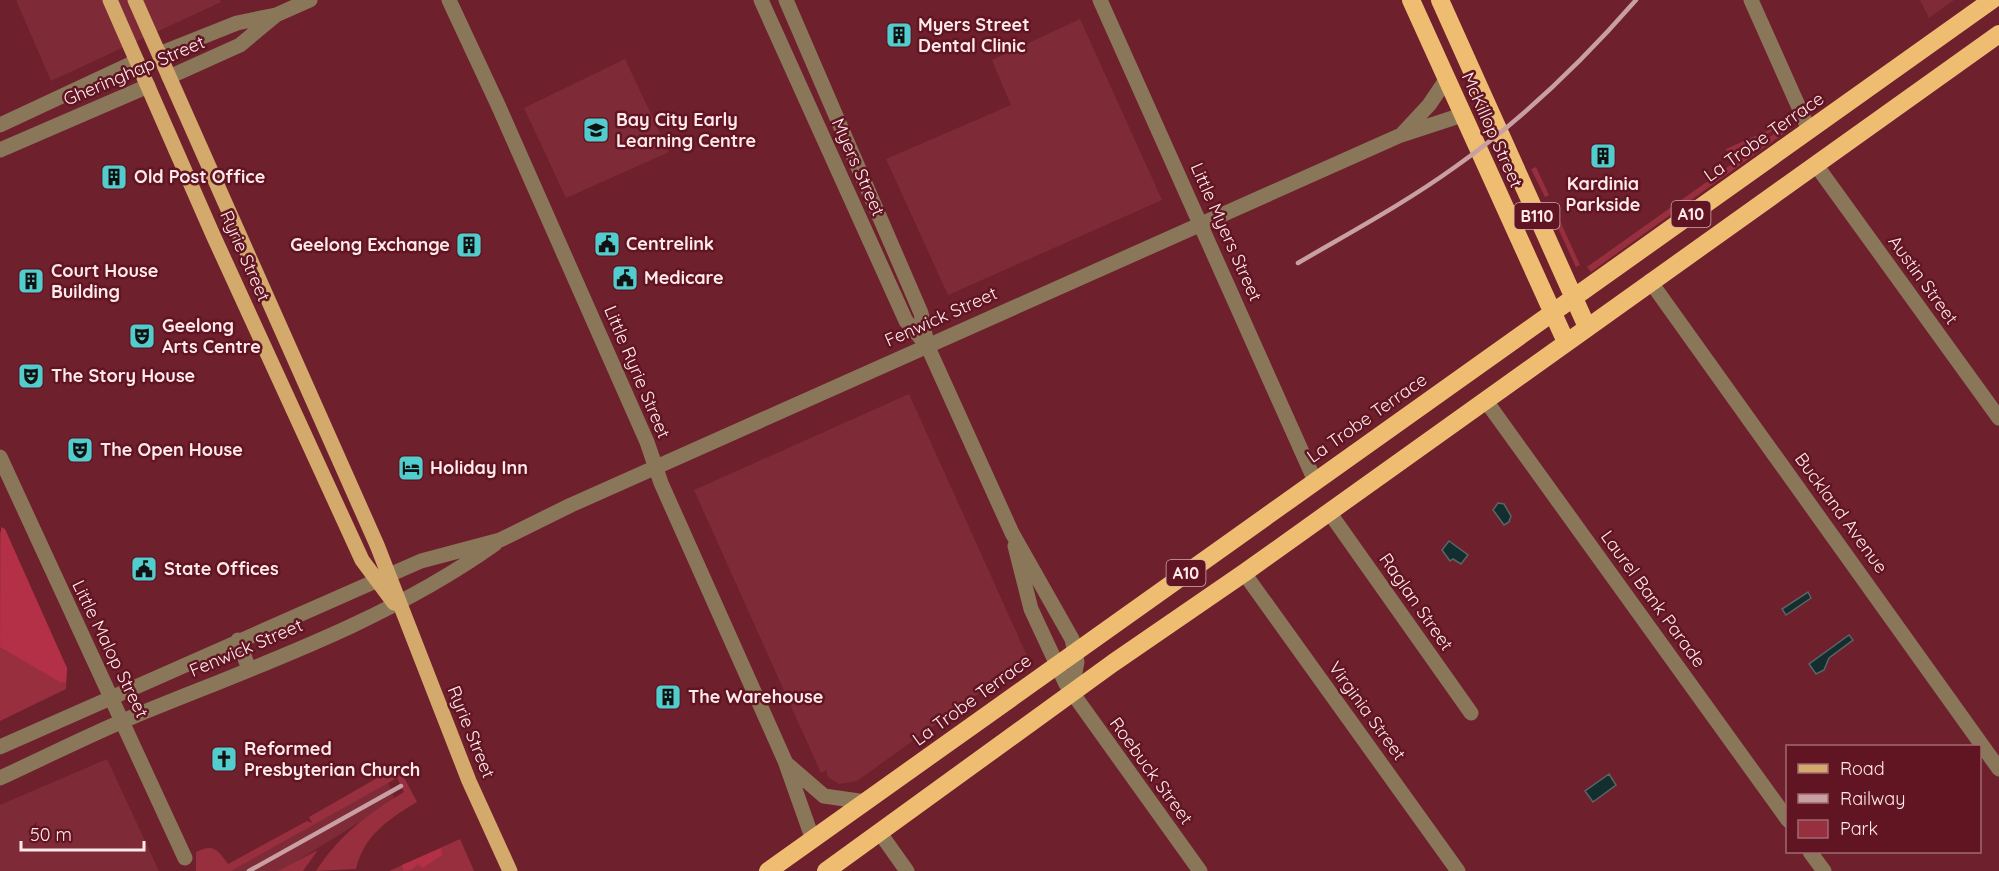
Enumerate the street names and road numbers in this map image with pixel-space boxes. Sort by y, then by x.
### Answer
street label: Gheringhap Street [60,30,208,111]
street label: McKillop Street [1457,68,1528,191]
street label: La Trobe Terrace [1699,87,1828,187]
street label: Myers Street [827,114,890,219]
street label: Little Myers Street [1186,159,1267,305]
road number: A10 [1672,201,1710,227]
road number: B110 [1514,203,1560,229]
street label: Ryrie Street [215,207,276,305]
street label: Austin Street [1883,231,1963,329]
street label: Fenwick Street [881,281,1001,352]
street label: Little Ryrie Street [599,302,676,442]
street label: La Trobe Terrace [1302,368,1431,468]
street label: Buckland Avenue [1790,448,1893,578]
street label: Laurel Bank Parade [1596,526,1711,672]
street label: Raglan Street [1374,548,1458,655]
road number: A10 [1166,560,1206,586]
street label: Little Malop Street [67,576,154,721]
street label: Fenwick Street [186,613,306,682]
street label: La Trobe Terrace [908,649,1036,750]
street label: Virginia Street [1324,657,1411,765]
street label: Ryrie Street [443,682,500,781]
street label: Roebuck Street [1105,712,1198,829]

